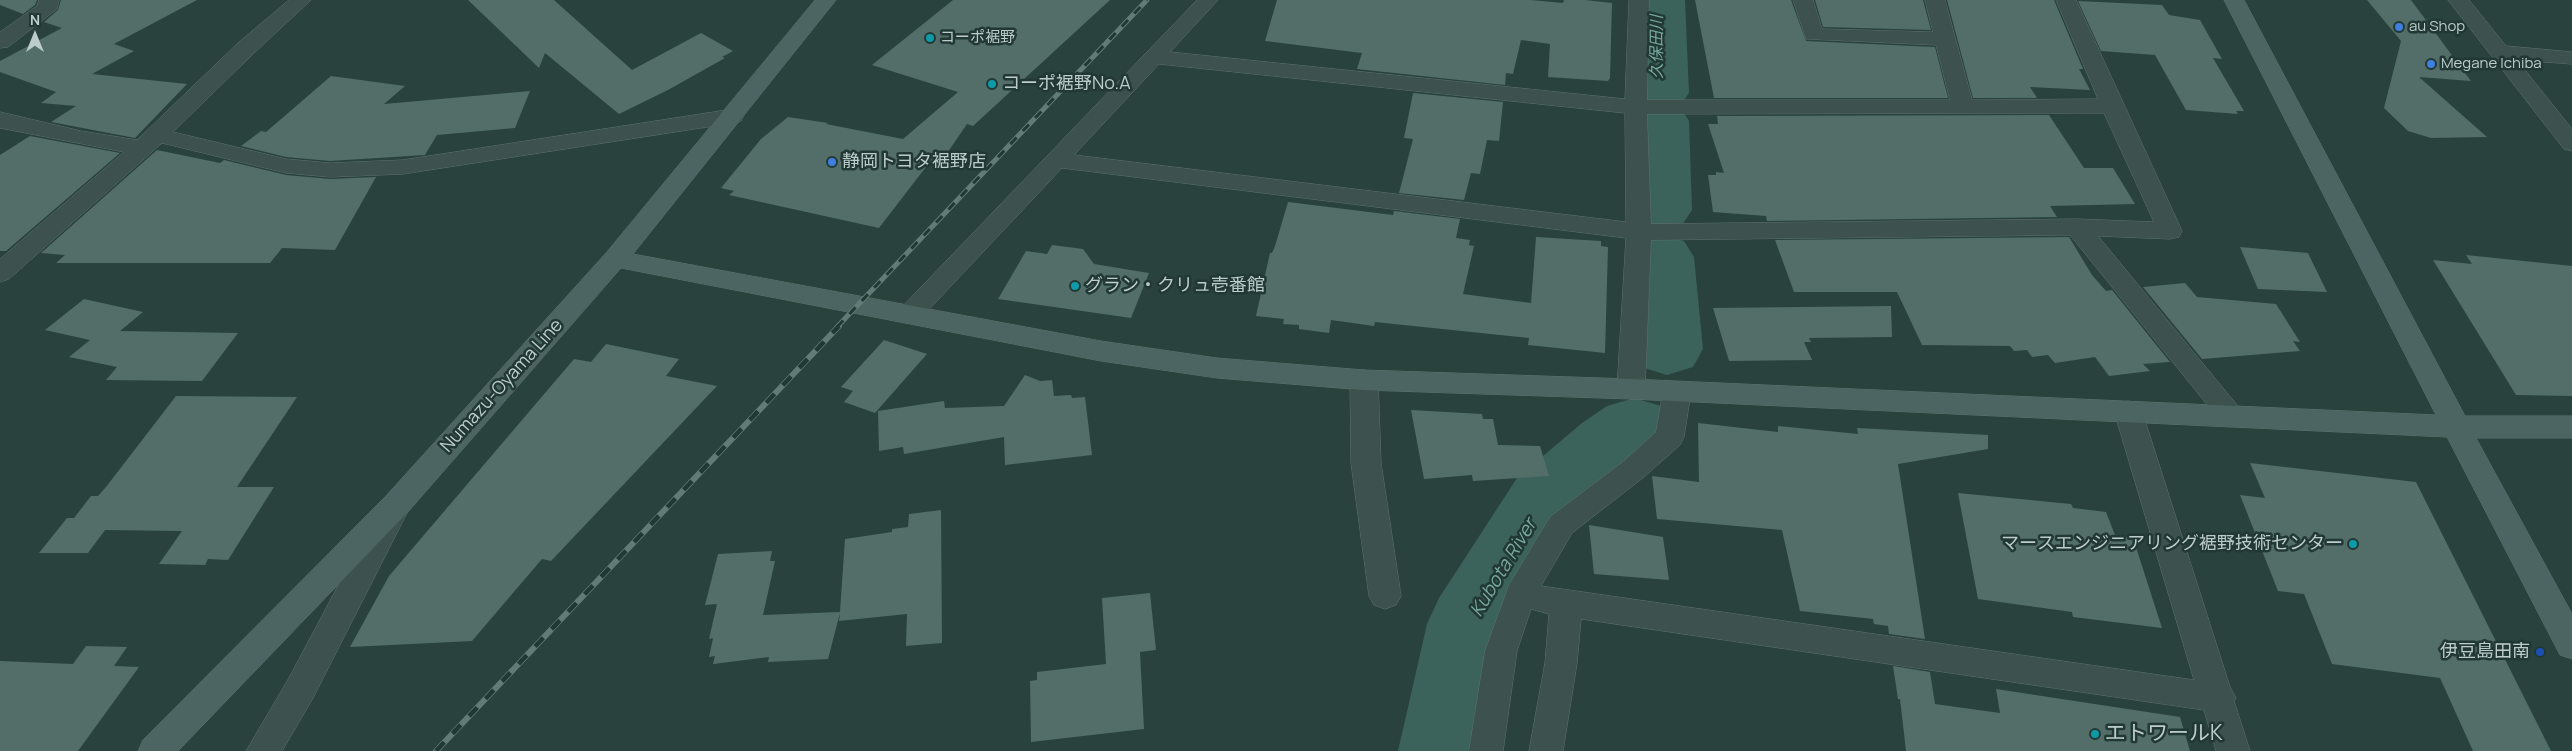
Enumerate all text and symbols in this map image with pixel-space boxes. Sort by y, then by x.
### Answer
north arrow [10,10,60,60]
text: N [30,10,40,29]
water label: 久保田川 [1648,15,1668,79]
place label: au Shop [2409,18,2465,36]
marker: au Shop [2393,21,2405,33]
place label: コーポ裾野 [940,29,1015,47]
marker: コーポ裾野 [924,32,936,44]
place label: Megane Ichiba [2441,55,2542,73]
marker: Megane Ichiba [2425,58,2437,70]
place label: コーポ裾野No.A [1002,73,1131,95]
marker: コーポ裾野No.A [986,78,998,90]
place label: 静岡トヨタ裾野店 [842,151,986,173]
marker: 静岡トヨタ裾野店 [826,156,838,168]
place label: グラン・クリュ壱番館 [1085,275,1265,297]
marker: グラン・クリュ壱番館 [1069,280,1081,292]
street label: Numazu-Oyama Line [437,315,567,457]
water label: Kubota River [1466,515,1542,621]
place label: マースエンジニアリング裾野技術センター [2001,533,2343,555]
marker: マースエンジニアリング裾野技術センター [2347,538,2359,550]
place label: 伊豆島田南 [2440,641,2530,663]
marker: 伊豆島田南 [2534,646,2546,658]
place label: エトワールK [2105,721,2222,747]
marker: エトワールK [2089,728,2101,740]

